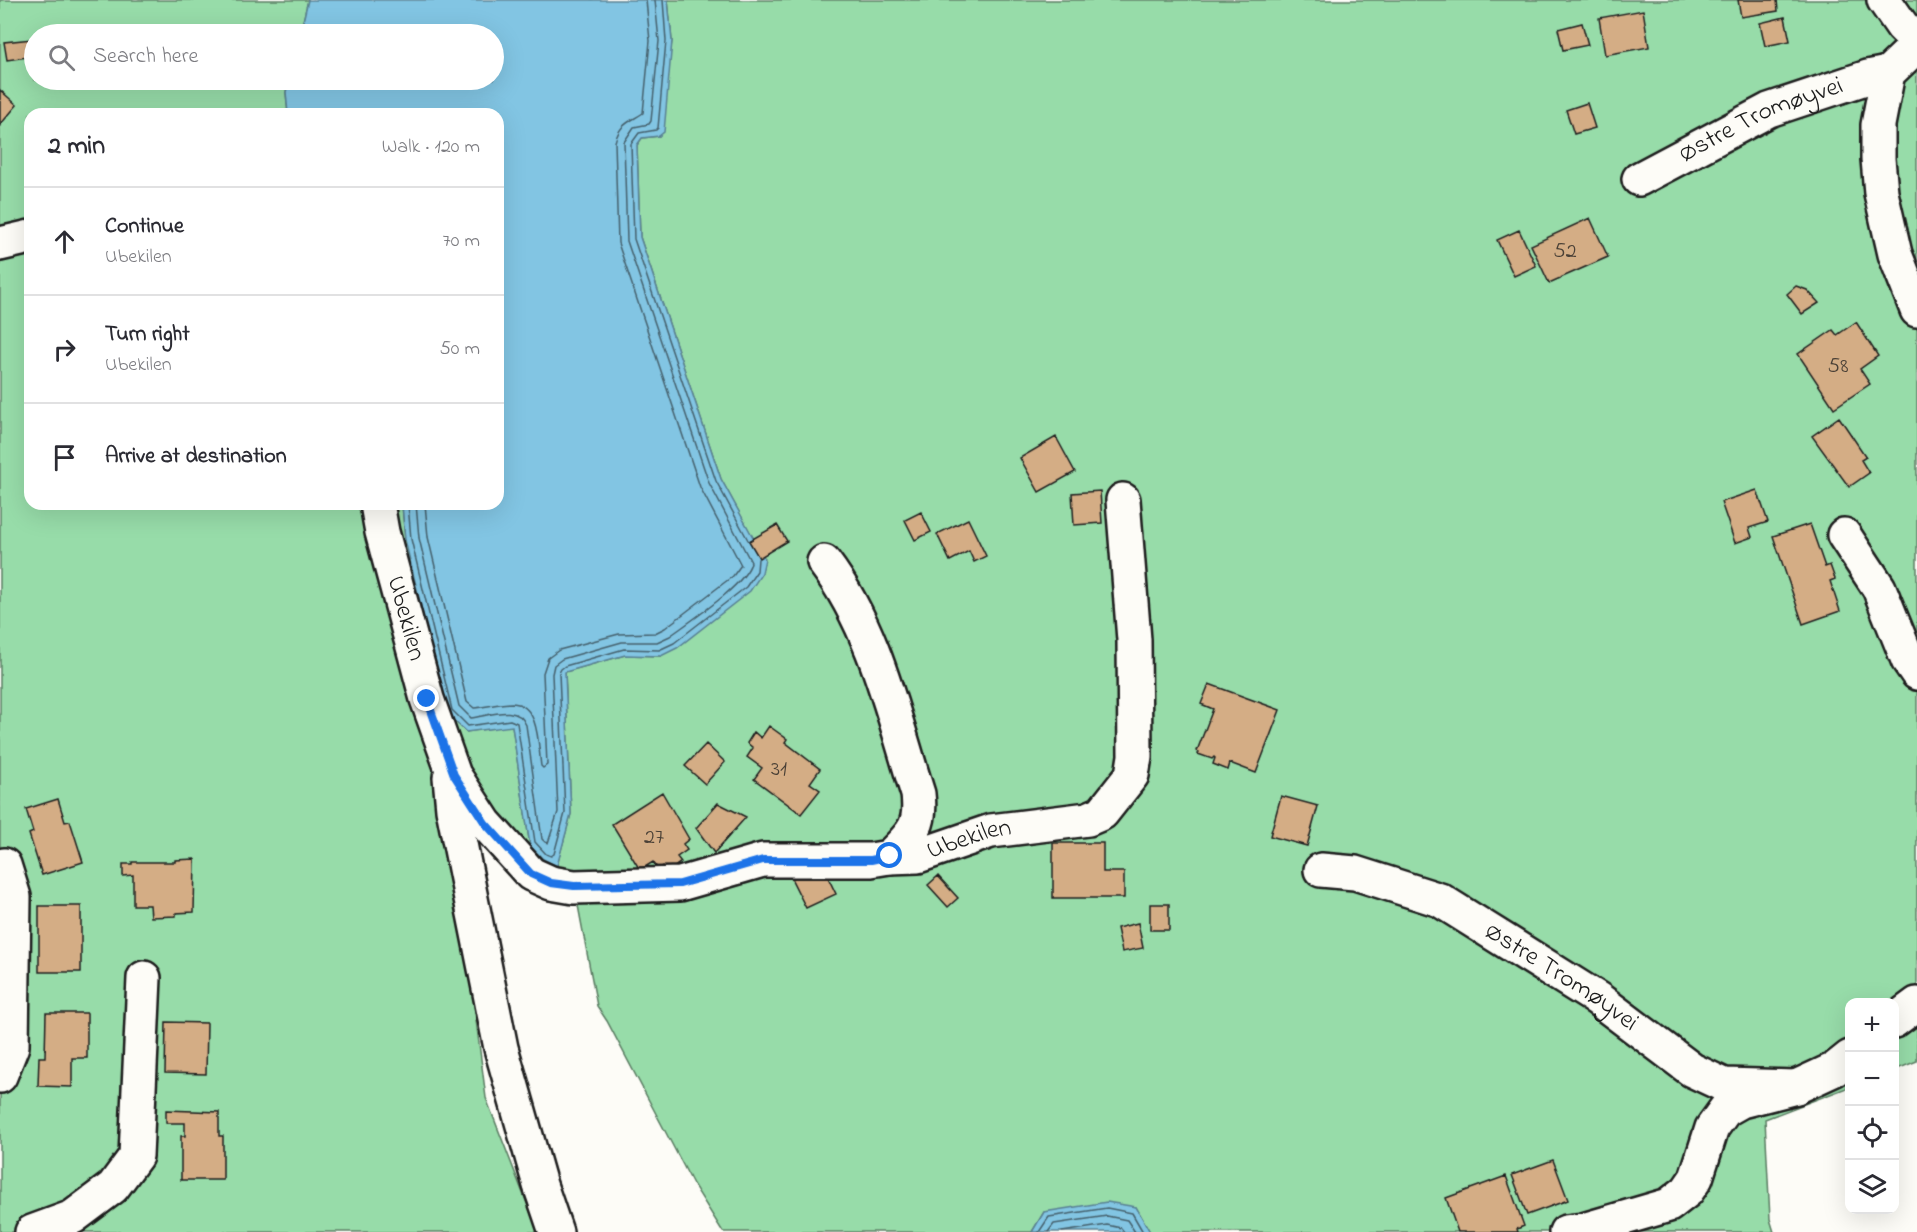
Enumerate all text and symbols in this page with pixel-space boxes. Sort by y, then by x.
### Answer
search box [24,24,504,90]
icon: search [45,41,78,74]
text: Search here [93,41,198,73]
street label: Østre Tromøyvei [1672,67,1848,174]
text: 2 min [48,128,105,166]
text: Walk · 120 m [382,133,480,162]
text: Continue [105,211,184,243]
icon: ahead [48,225,81,258]
text: 70 m [443,227,480,256]
house number: 52 [1553,236,1577,268]
text: Ubekilen [105,243,172,272]
text: Turn right [105,319,190,351]
icon: right [48,333,81,366]
text: 50 m [439,335,480,364]
text: Ubekilen [105,351,172,380]
house number: 58 [1828,351,1848,383]
icon: arrive [48,441,81,474]
text: Arrive at destination [105,441,287,473]
street label: Ubekilen [376,572,435,665]
route end [413,685,439,711]
house number: 31 [771,754,787,786]
street label: Ubekilen [922,810,1014,870]
house number: 27 [644,822,664,854]
route start [876,842,902,868]
street label: Østre Tromøyvei [1477,913,1646,1042]
map controls [1845,998,1899,1214]
button: + [1845,998,1899,1052]
button: − [1845,1052,1899,1106]
button: locate [1845,1106,1899,1160]
button: layers [1845,1160,1899,1214]

